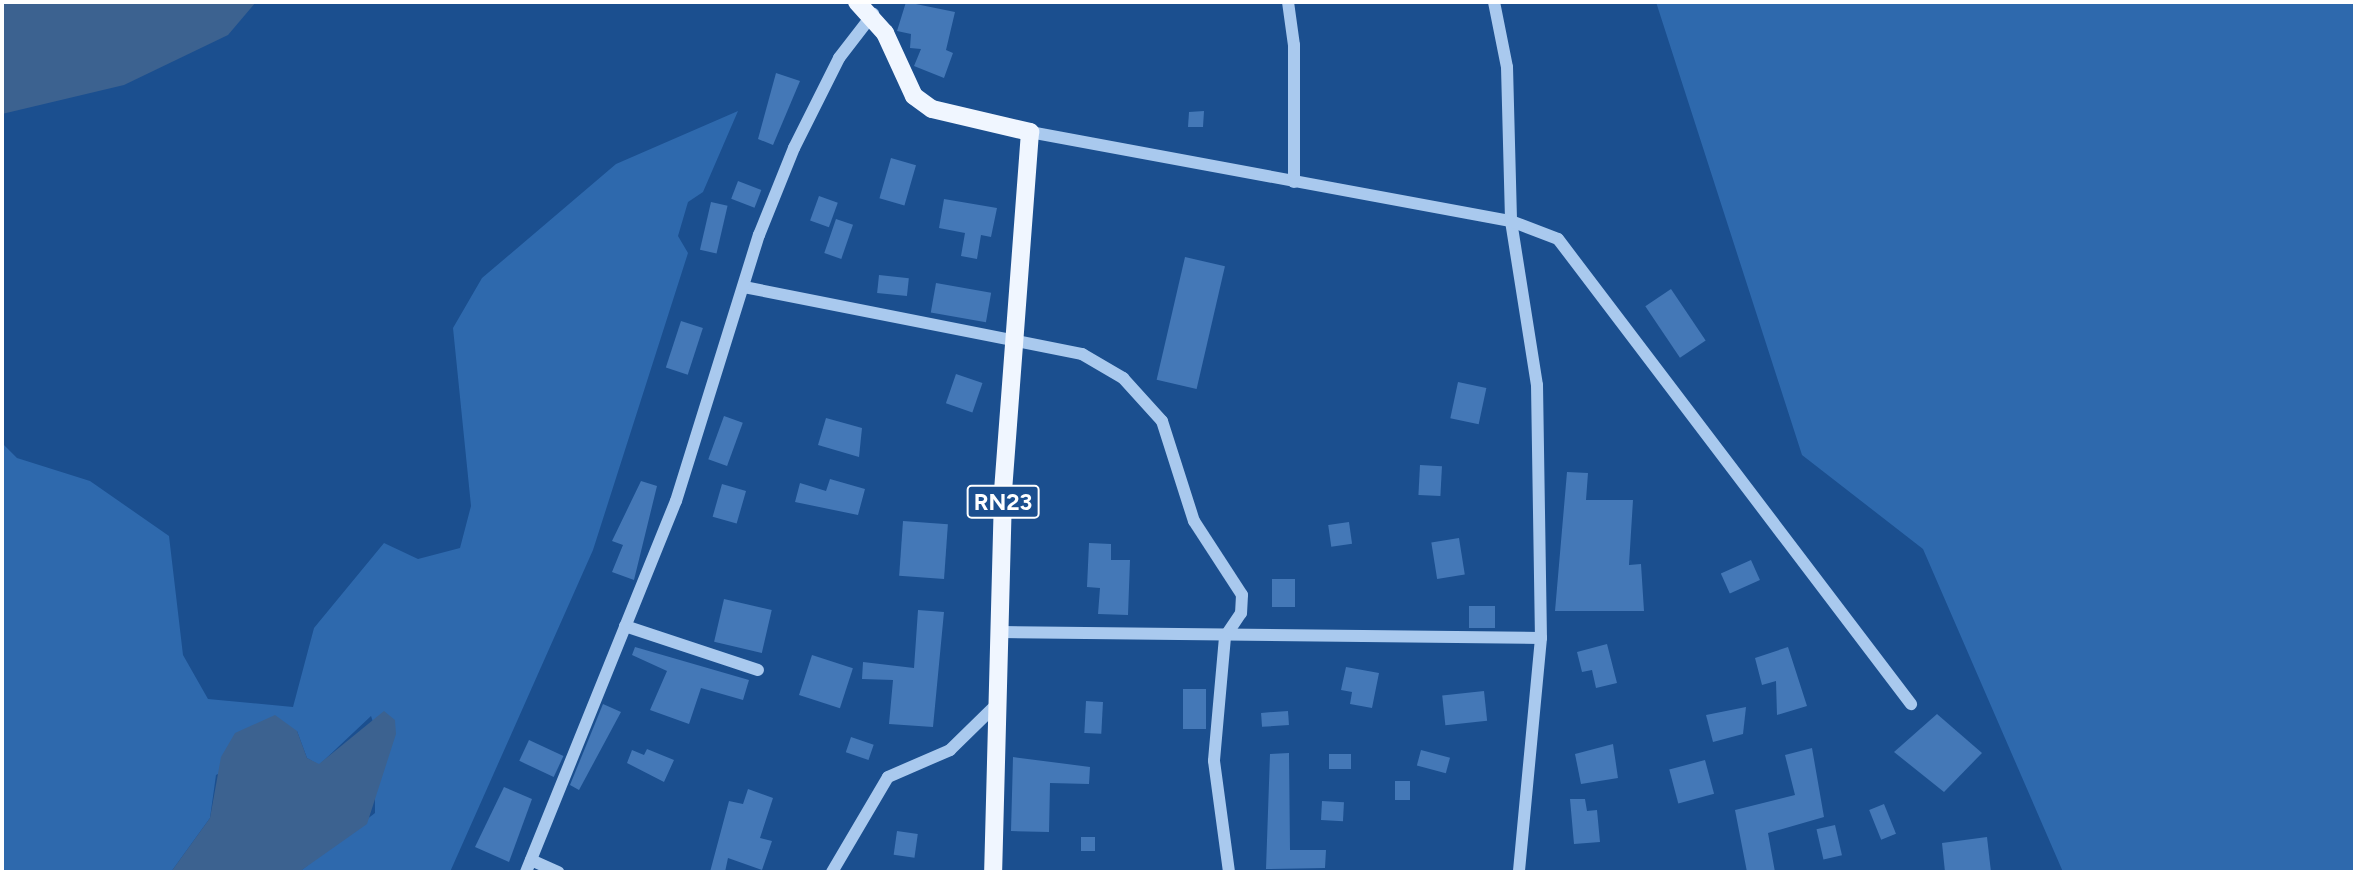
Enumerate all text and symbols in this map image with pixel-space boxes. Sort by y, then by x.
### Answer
road number: RN23 [966,482,1040,522]

